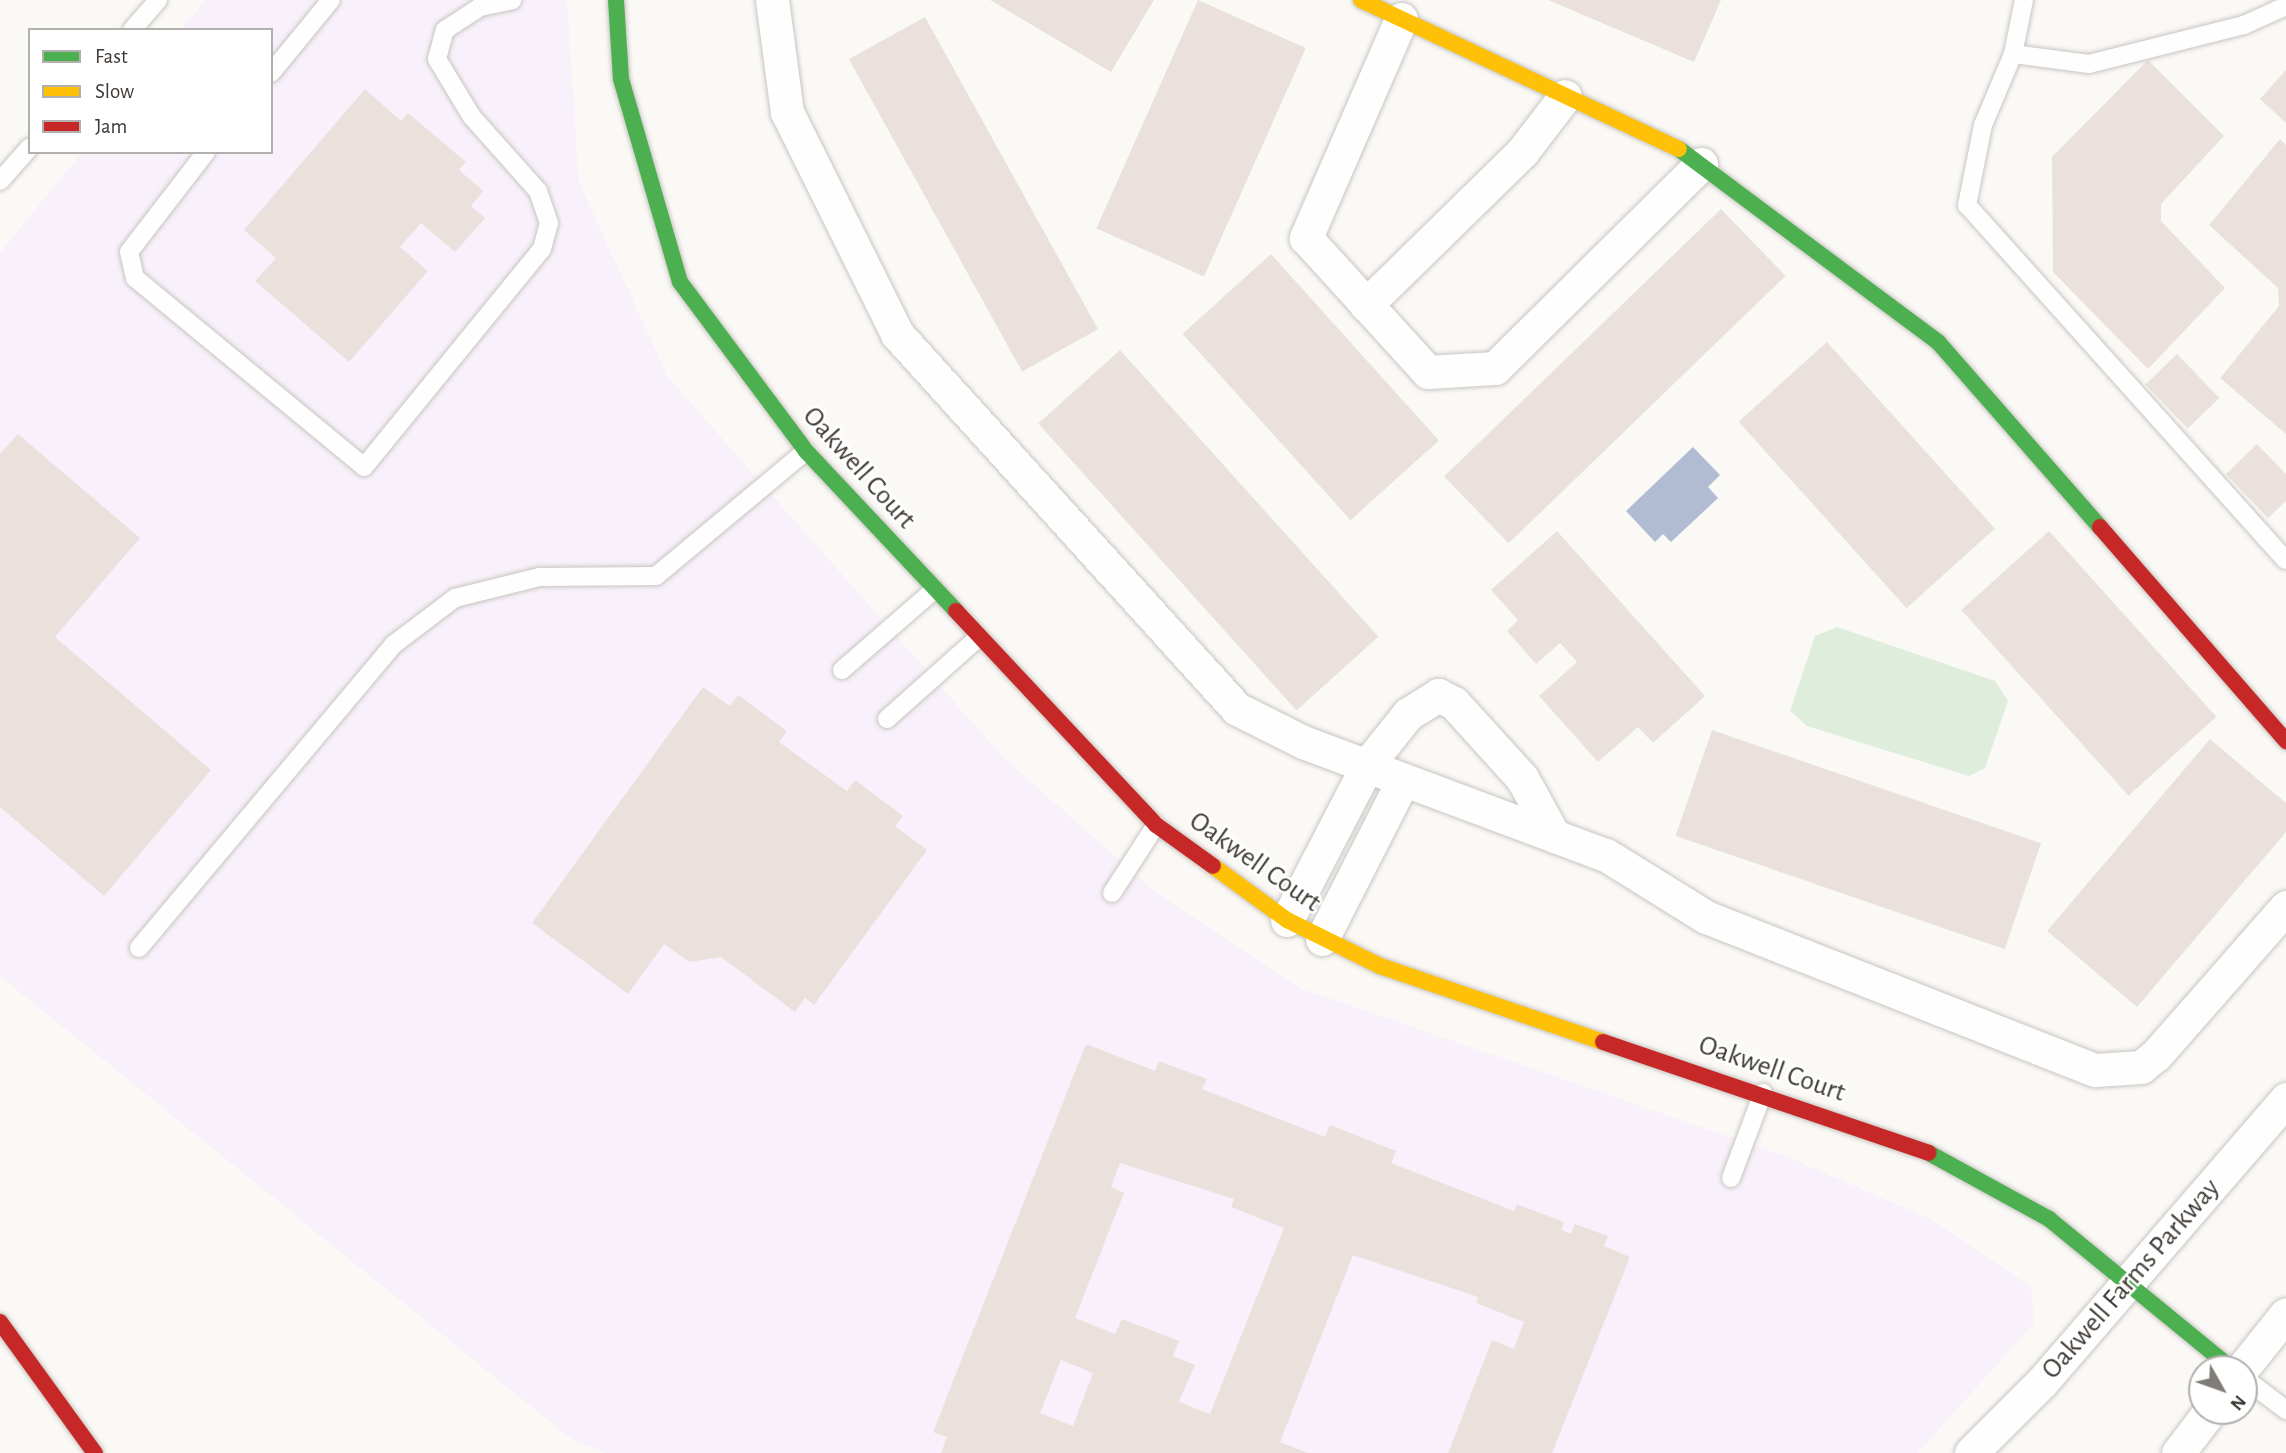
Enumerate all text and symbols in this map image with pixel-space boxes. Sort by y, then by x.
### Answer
legend [28,28,273,154]
text: Fast [95,46,128,67]
text: Slow [95,81,134,102]
text: Jam [95,116,127,137]
street label: Oakwell Court [795,400,923,536]
street label: Oakwell Court [1183,804,1327,920]
street label: Oakwell Court [1694,1028,1850,1110]
street label: Oakwell Farms Parkway [2035,1172,2227,1386]
north arrow [2188,1355,2258,1425]
text: N [2226,1391,2249,1414]

